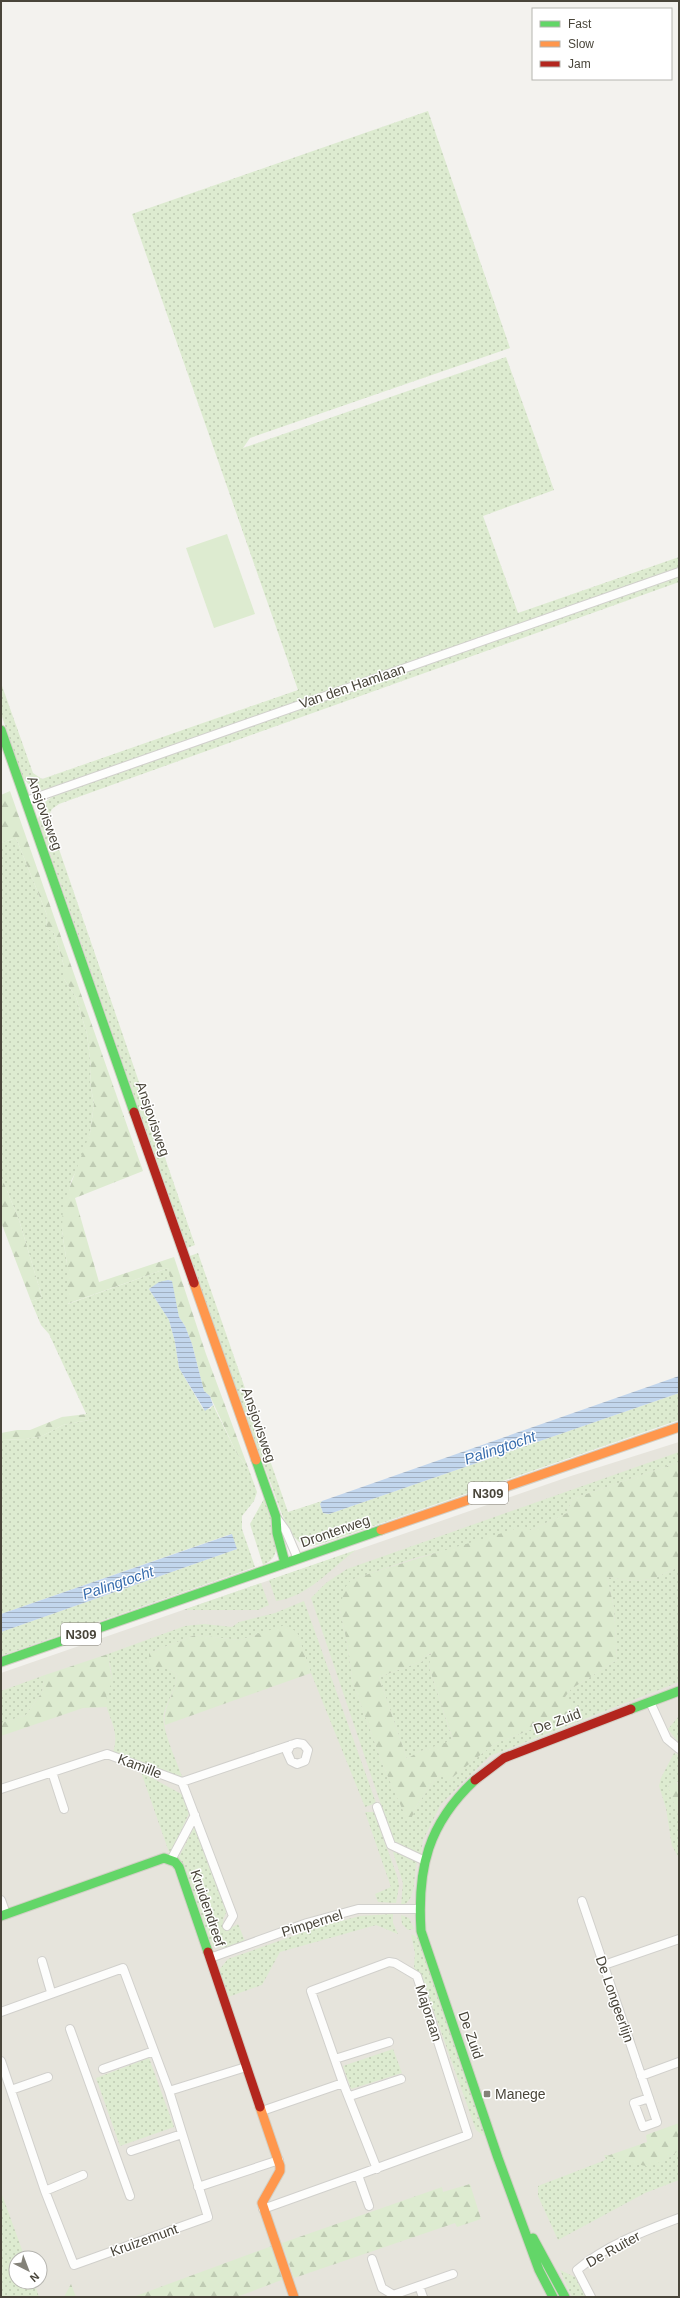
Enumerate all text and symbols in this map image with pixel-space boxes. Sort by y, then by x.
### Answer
legend [532,8,672,80]
text: Fast [568,17,592,31]
text: Slow [568,37,594,51]
text: Jam [568,57,591,71]
street label: Van den Hamlaan [297,660,407,712]
street label: Ansjovisweg [24,774,66,852]
street label: Ansjovisweg [133,1080,173,1158]
street label: Ansjovisweg [239,1386,279,1464]
water label: Palingtocht [462,1427,538,1468]
road number: N309 [468,1482,508,1504]
street label: Dronterweg [298,1512,372,1550]
water label: Palingtocht [80,1562,156,1603]
road number: N309 [61,1623,101,1645]
street label: De Zuid [531,1705,583,1737]
street label: Kamille [116,1750,164,1782]
street label: Kruidendreef [187,1867,229,1949]
street label: Pimpernel [280,1906,344,1940]
street label: De Longeerlijn [593,1954,637,2044]
street label: Majoraan [412,1983,446,2043]
street label: De Zuid [455,2009,487,2061]
place label: Manege [495,2086,546,2102]
marker: Manege [482,2089,492,2099]
street label: Kruizemunt [108,2220,180,2260]
street label: De Ruiter [583,2228,643,2270]
north arrow [8,2250,48,2290]
text: N [28,2270,42,2285]

